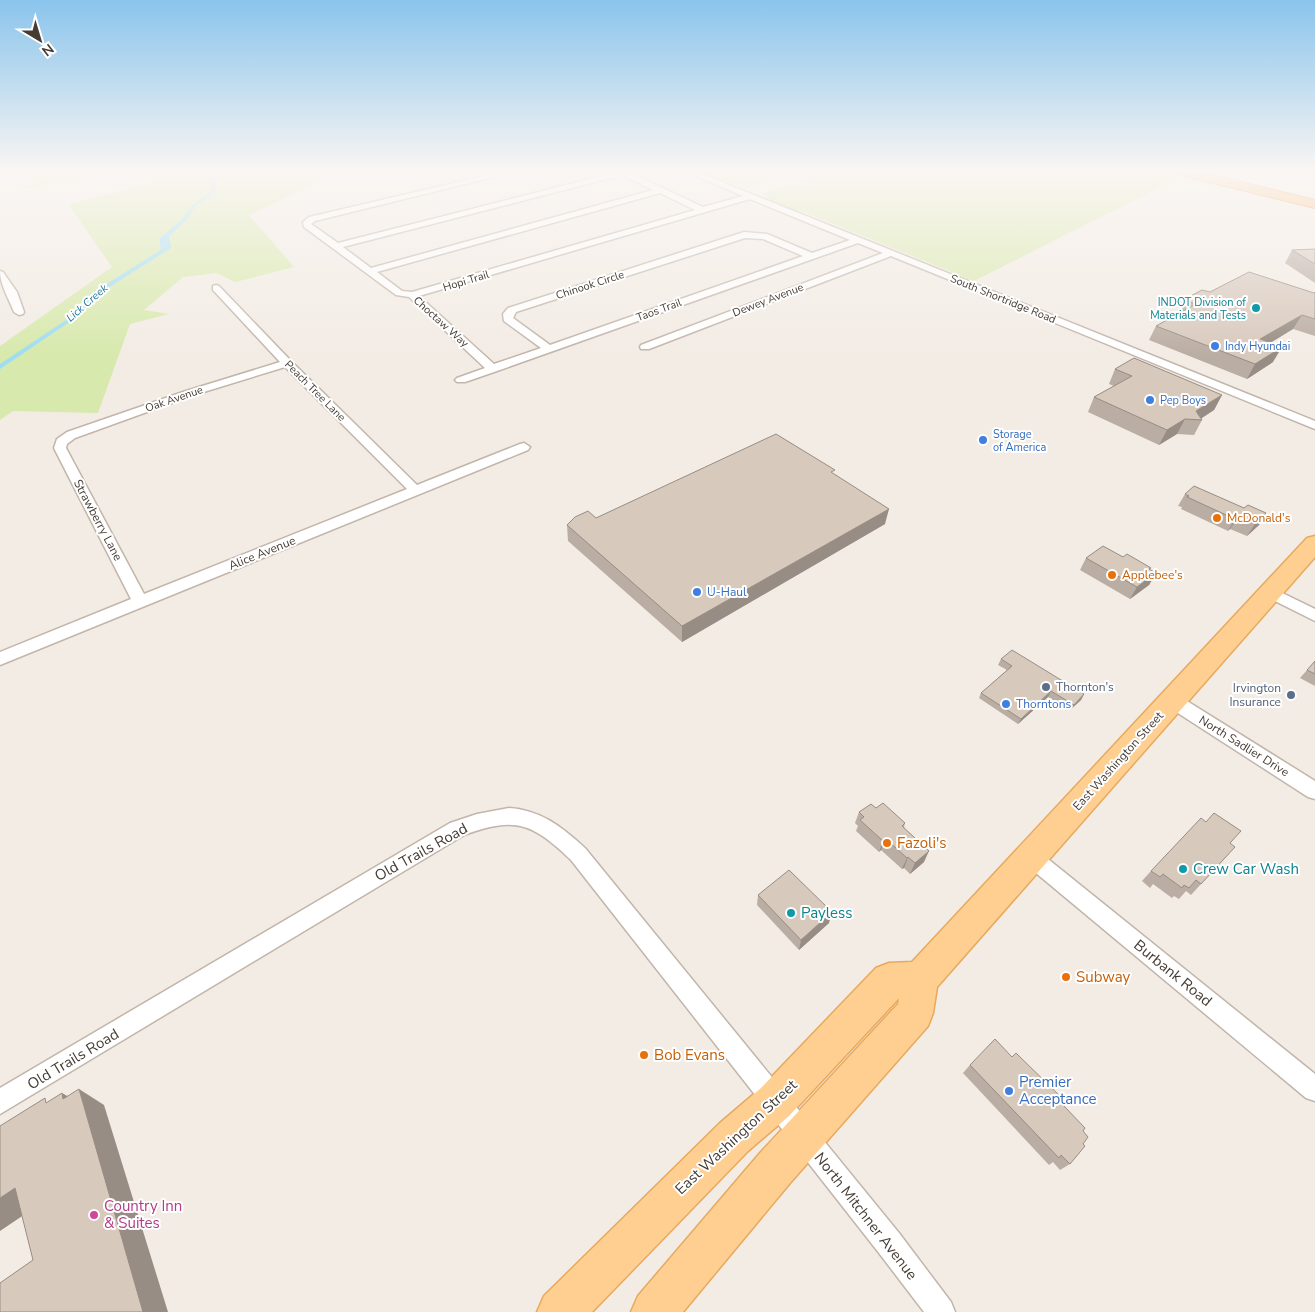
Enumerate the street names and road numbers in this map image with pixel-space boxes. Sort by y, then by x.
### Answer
street label: Hopi Trail [441,267,492,295]
street label: Chinook Circle [554,267,626,303]
street label: South Shortridge Road [948,271,1058,327]
street label: Dewey Avenue [730,280,806,320]
street label: Choctaw Way [410,293,472,351]
street label: Taos Trail [634,295,684,325]
street label: Peach Tree Lane [281,357,349,425]
street label: Oak Avenue [143,382,205,416]
street label: Strawberry Lane [70,477,126,563]
street label: Alice Avenue [226,532,298,574]
street label: East Washington Street [1069,708,1167,814]
street label: North Sadlier Drive [1196,712,1292,780]
street label: Old Trails Road [371,818,471,886]
street label: Burbank Road [1130,935,1216,1011]
street label: Old Trails Road [24,1024,122,1094]
street label: East Washington Street [671,1075,802,1199]
street label: North Mitchner Avenue [810,1148,922,1284]

